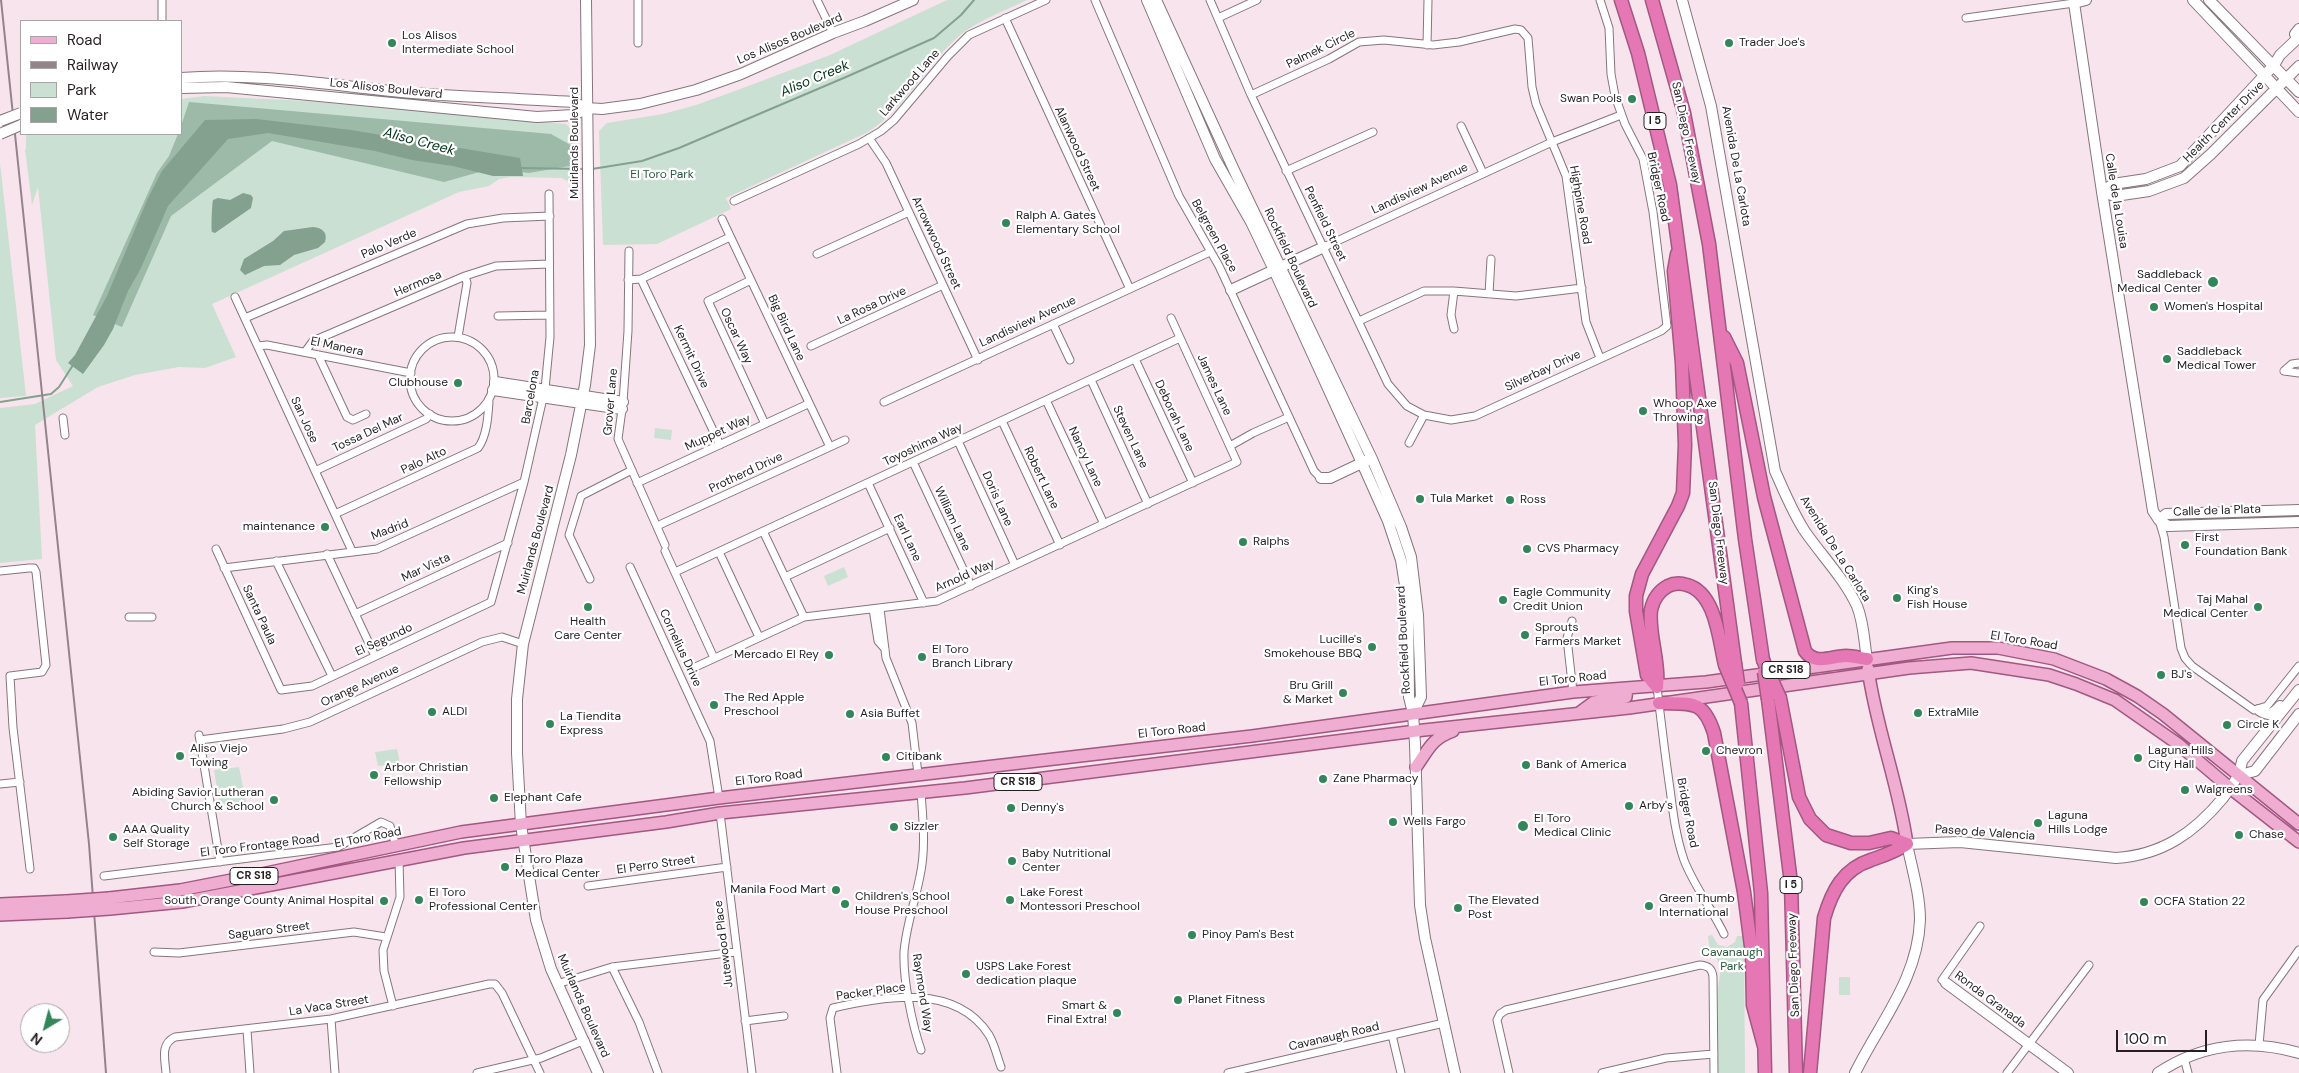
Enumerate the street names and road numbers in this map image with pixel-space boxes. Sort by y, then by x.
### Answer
street label: Los Alisos Boulevard [735,10,845,68]
street label: Palmek Circle [1284,26,1358,72]
street label: Larkwood Lane [877,47,943,119]
street label: Los Alisos Boulevard [329,76,443,102]
street label: Health Center Drive [2180,78,2268,166]
street label: San Diego Freeway [1668,81,1704,185]
street label: Muirlands Boulevard [568,87,582,199]
street label: Alanwood Street [1051,104,1103,194]
street label: Avenida De La Carlota [1718,105,1754,227]
road number: I 5 [1644,112,1666,130]
street label: Bridger Road [1644,151,1672,223]
street label: Calle de la Louisa [2101,153,2131,249]
street label: Landisview Avenue [1369,160,1471,218]
street label: Highpine Road [1566,164,1594,246]
street label: Penfield Street [1301,184,1349,264]
street label: Arrowwood Street [908,194,964,292]
street label: Belgreen Place [1188,197,1240,275]
street label: Rockfield Boulevard [1261,206,1319,310]
street label: Palo Verde [359,226,419,262]
street label: Hermosa [392,268,444,300]
street label: La Rosa Drive [835,284,909,328]
street label: Big Bird Lane [764,293,808,363]
street label: Landisview Avenue [977,293,1079,351]
street label: Oscar Way [717,306,755,366]
street label: Kermit Drive [670,323,712,391]
street label: El Manera [309,334,365,360]
street label: Silverbay Drive [1503,347,1583,395]
street label: James Lane [1194,352,1234,418]
street label: Grover Lane [601,368,621,436]
street label: Barcelona [519,369,543,425]
street label: Deborah Lane [1151,378,1197,454]
street label: San Jose [287,395,321,445]
street label: Steven Lane [1109,403,1151,471]
street label: Tossa Del Mar [330,410,406,456]
street label: Muppet Way [683,412,753,454]
street label: Toyoshima Way [881,420,965,470]
street label: Nancy Lane [1065,425,1105,489]
street label: Palo Alto [399,444,449,478]
street label: Robert Lane [1020,445,1062,511]
street label: Protherd Drive [707,450,785,496]
street label: Doris Lane [979,469,1015,529]
street label: San Diego Freeway [1705,480,1731,586]
street label: Muirlands Boulevard [515,484,557,596]
street label: William Lane [931,484,973,554]
street label: Avenida De La Carlota [1797,494,1873,604]
street label: Calle de la Plata [2173,502,2261,520]
street label: Earl Lane [890,512,924,564]
street label: Madrid [369,516,411,544]
street label: Mar Vista [399,550,453,586]
street label: Arnold Way [933,556,997,596]
street label: Santa Paula [239,583,279,647]
street label: Rockfield Boulevard [1394,585,1414,695]
street label: Cornelius Drive [656,607,704,689]
street label: El Segundo [353,620,415,660]
street label: El Toro Road [1989,629,2059,653]
street label: Orange Avenue [319,662,401,710]
road number: CR S18 [1762,662,1810,678]
street label: El Toro Road [1538,668,1608,690]
street label: El Toro Road [1137,720,1207,742]
street label: El Toro Road [734,767,804,789]
road number: CR S18 [994,774,1042,790]
street label: Bridger Road [1673,777,1701,849]
street label: Paseo de Valencia [1934,822,2036,844]
street label: El Toro Road [333,824,403,852]
street label: El Toro Frontage Road [199,832,321,860]
street label: El Perro Street [616,852,696,878]
road number: CR S18 [230,868,278,884]
road number: I 5 [1780,876,1802,894]
street label: Jutewood Place [712,900,736,988]
street label: San Diego Freeway [1785,913,1803,1017]
street label: Saguaro Street [227,919,311,943]
street label: Muirlands Boulevard [554,952,612,1060]
street label: Raymond Way [909,953,935,1033]
street label: Ronda Granada [1952,969,2028,1031]
street label: Packer Place [835,980,907,1004]
street label: La Vaca Street [288,993,370,1019]
street label: Cavanaugh Road [1287,1020,1381,1054]

